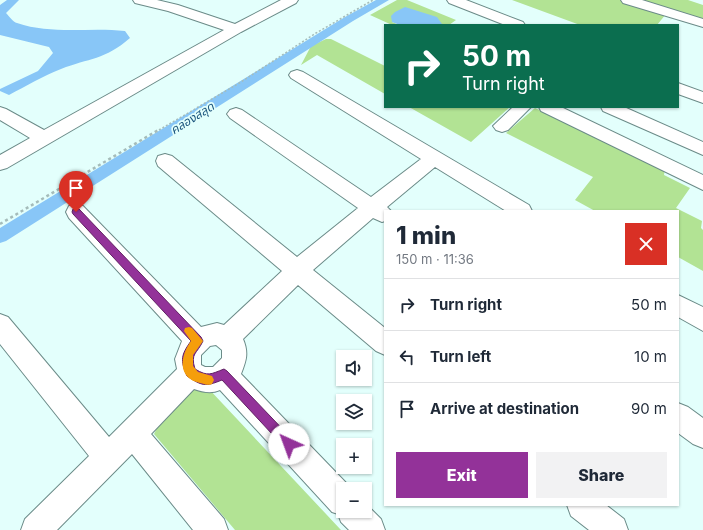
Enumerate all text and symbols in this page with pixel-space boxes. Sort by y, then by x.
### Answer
text: 50 m [462,39,531,73]
icon: right [396,40,448,92]
text: Turn right [462,73,545,94]
water label: คลองสลุด [167,98,218,138]
pin [59,171,93,212]
icon: arrive [65,177,87,199]
text: 1 min [396,221,456,250]
button: close [625,223,667,265]
text: 150 m · 11:36 [396,251,474,267]
icon: right [396,294,418,316]
text: Turn right [430,295,502,314]
text: 50 m [631,295,667,314]
icon: left [396,346,418,368]
text: Turn left [430,347,491,366]
text: 10 m [634,347,667,366]
map controls [336,350,372,518]
button: sound [336,350,372,386]
button: layers [336,394,372,430]
icon: arrive [396,398,418,420]
text: Arrive at destination [430,399,579,418]
text: 90 m [631,399,667,418]
position arrow [268,423,310,465]
button: + [336,438,372,474]
button: Exit [396,452,528,498]
button: Share [536,452,667,498]
button: − [336,482,372,518]

